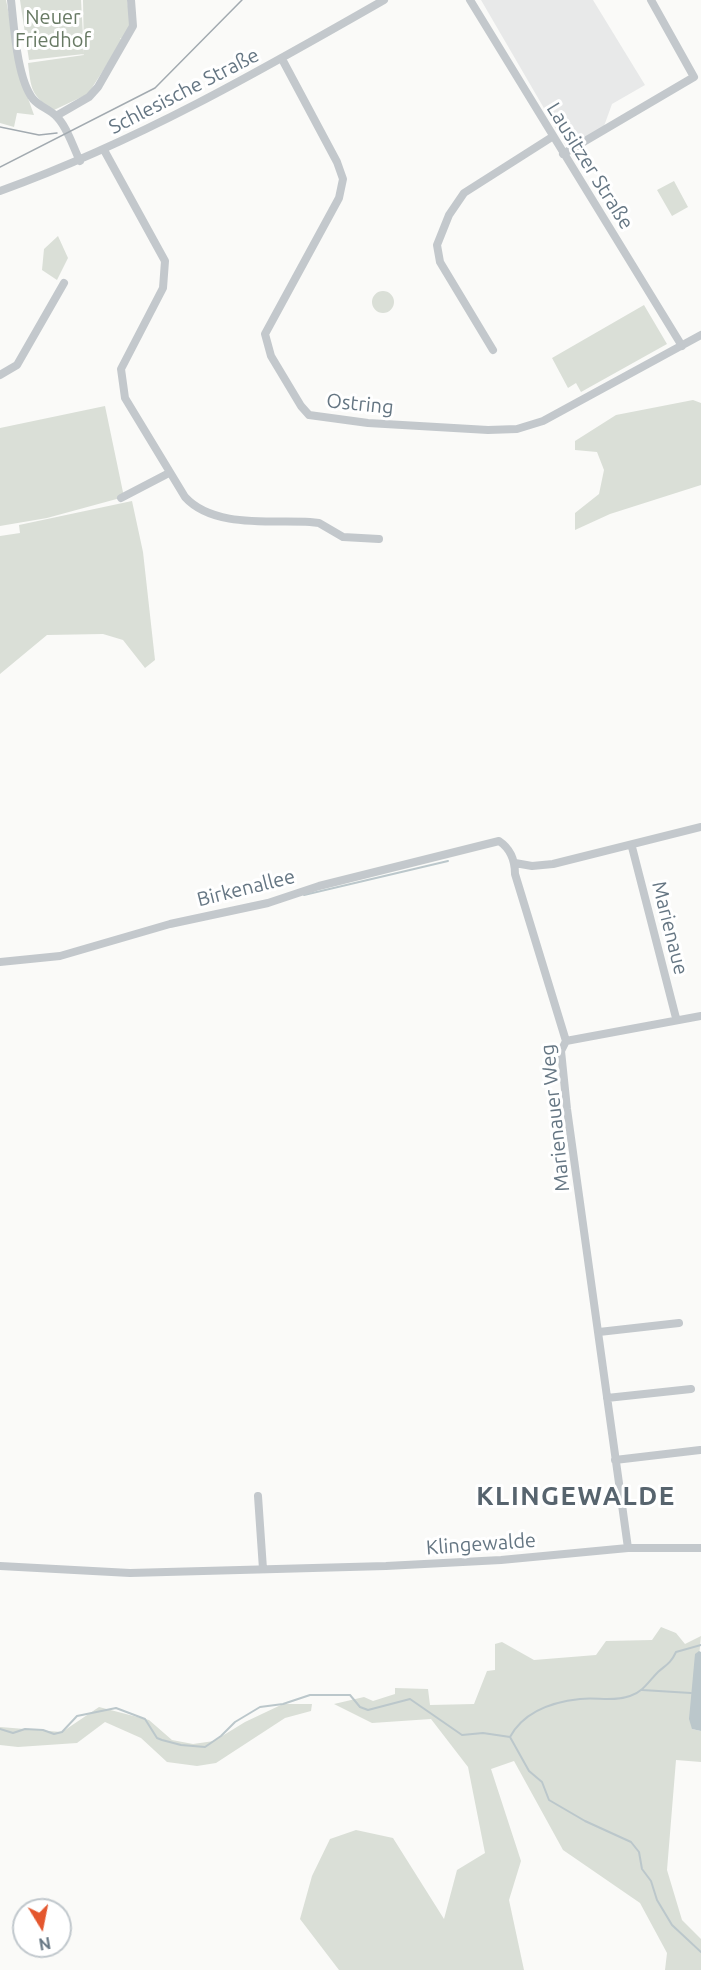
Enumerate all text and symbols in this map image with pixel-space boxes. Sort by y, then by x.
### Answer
park label: Neuer Friedhof [15,5,91,52]
street label: Schlesische Straße [105,43,263,139]
street label: Lausitzer Straße [541,98,639,234]
street label: Ostring [325,389,395,419]
street label: Birkenallee [194,864,298,912]
street label: Marienaue [647,879,693,977]
street label: Marienauer Weg [535,1043,575,1193]
district label: KLINGEWALDE [476,1480,676,1512]
street label: Klingewalde [425,1528,537,1560]
north arrow [12,1898,72,1958]
text: N [37,1934,52,1954]

